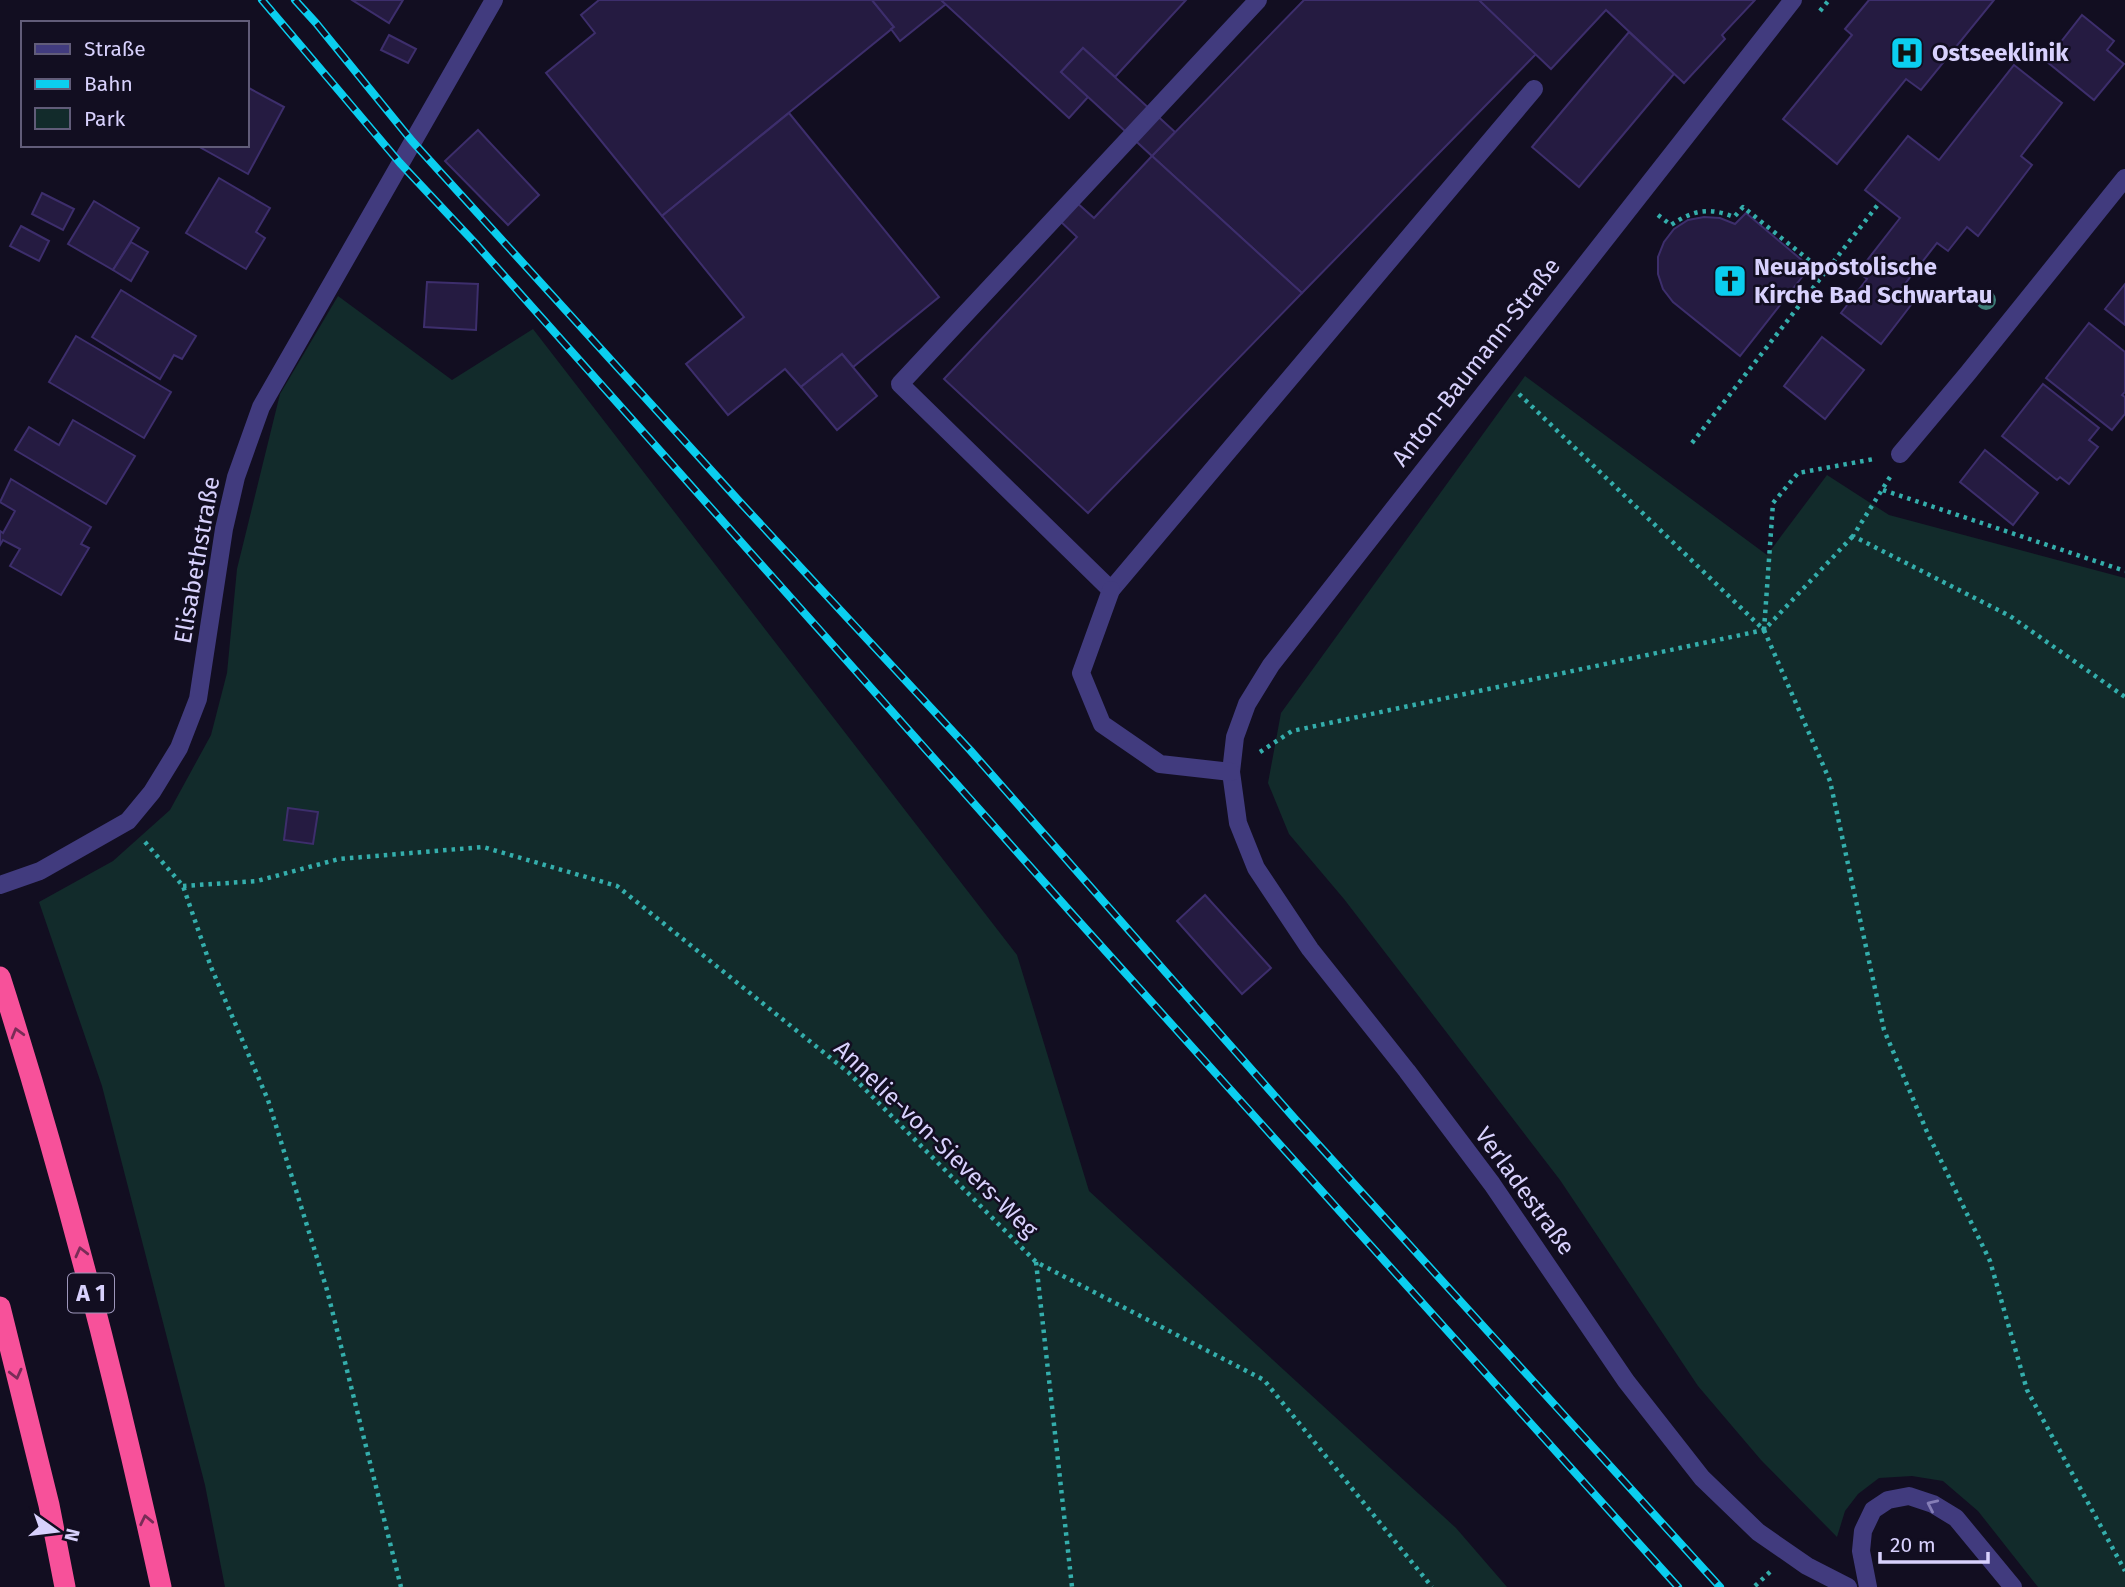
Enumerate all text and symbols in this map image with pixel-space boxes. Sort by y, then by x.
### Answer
legend [21,21,248,147]
hospital icon: Ostseeklinik [1888,34,1926,72]
text: Straße [84,36,146,62]
place label: Ostseeklinik [1932,39,2069,67]
text: Bahn [84,71,133,97]
text: Park [84,106,126,132]
street label: Anton-Baumann-Straße [1386,252,1566,472]
place label: Neuapostolische Kirche Bad Schwartau [1754,253,1993,309]
church icon: Neuapostolische Kirche Bad Schwartau [1711,262,1749,300]
street label: Elisabethstraße [169,474,225,646]
one-way arrow [11,1028,26,1040]
street label: Annelie-von-Sievers-Weg [828,1034,1044,1244]
street label: Verladestraße [1469,1122,1581,1260]
one-way arrow [75,1246,89,1258]
road number: A 1 [68,1274,114,1312]
one-way arrow [8,1368,22,1380]
north arrow [21,1496,91,1566]
one-way arrow [1927,1499,1939,1513]
one-way arrow [140,1514,155,1526]
scale bar [1880,1520,1988,1564]
text: N [59,1526,85,1544]
text: 20 m [1890,1532,1936,1558]

